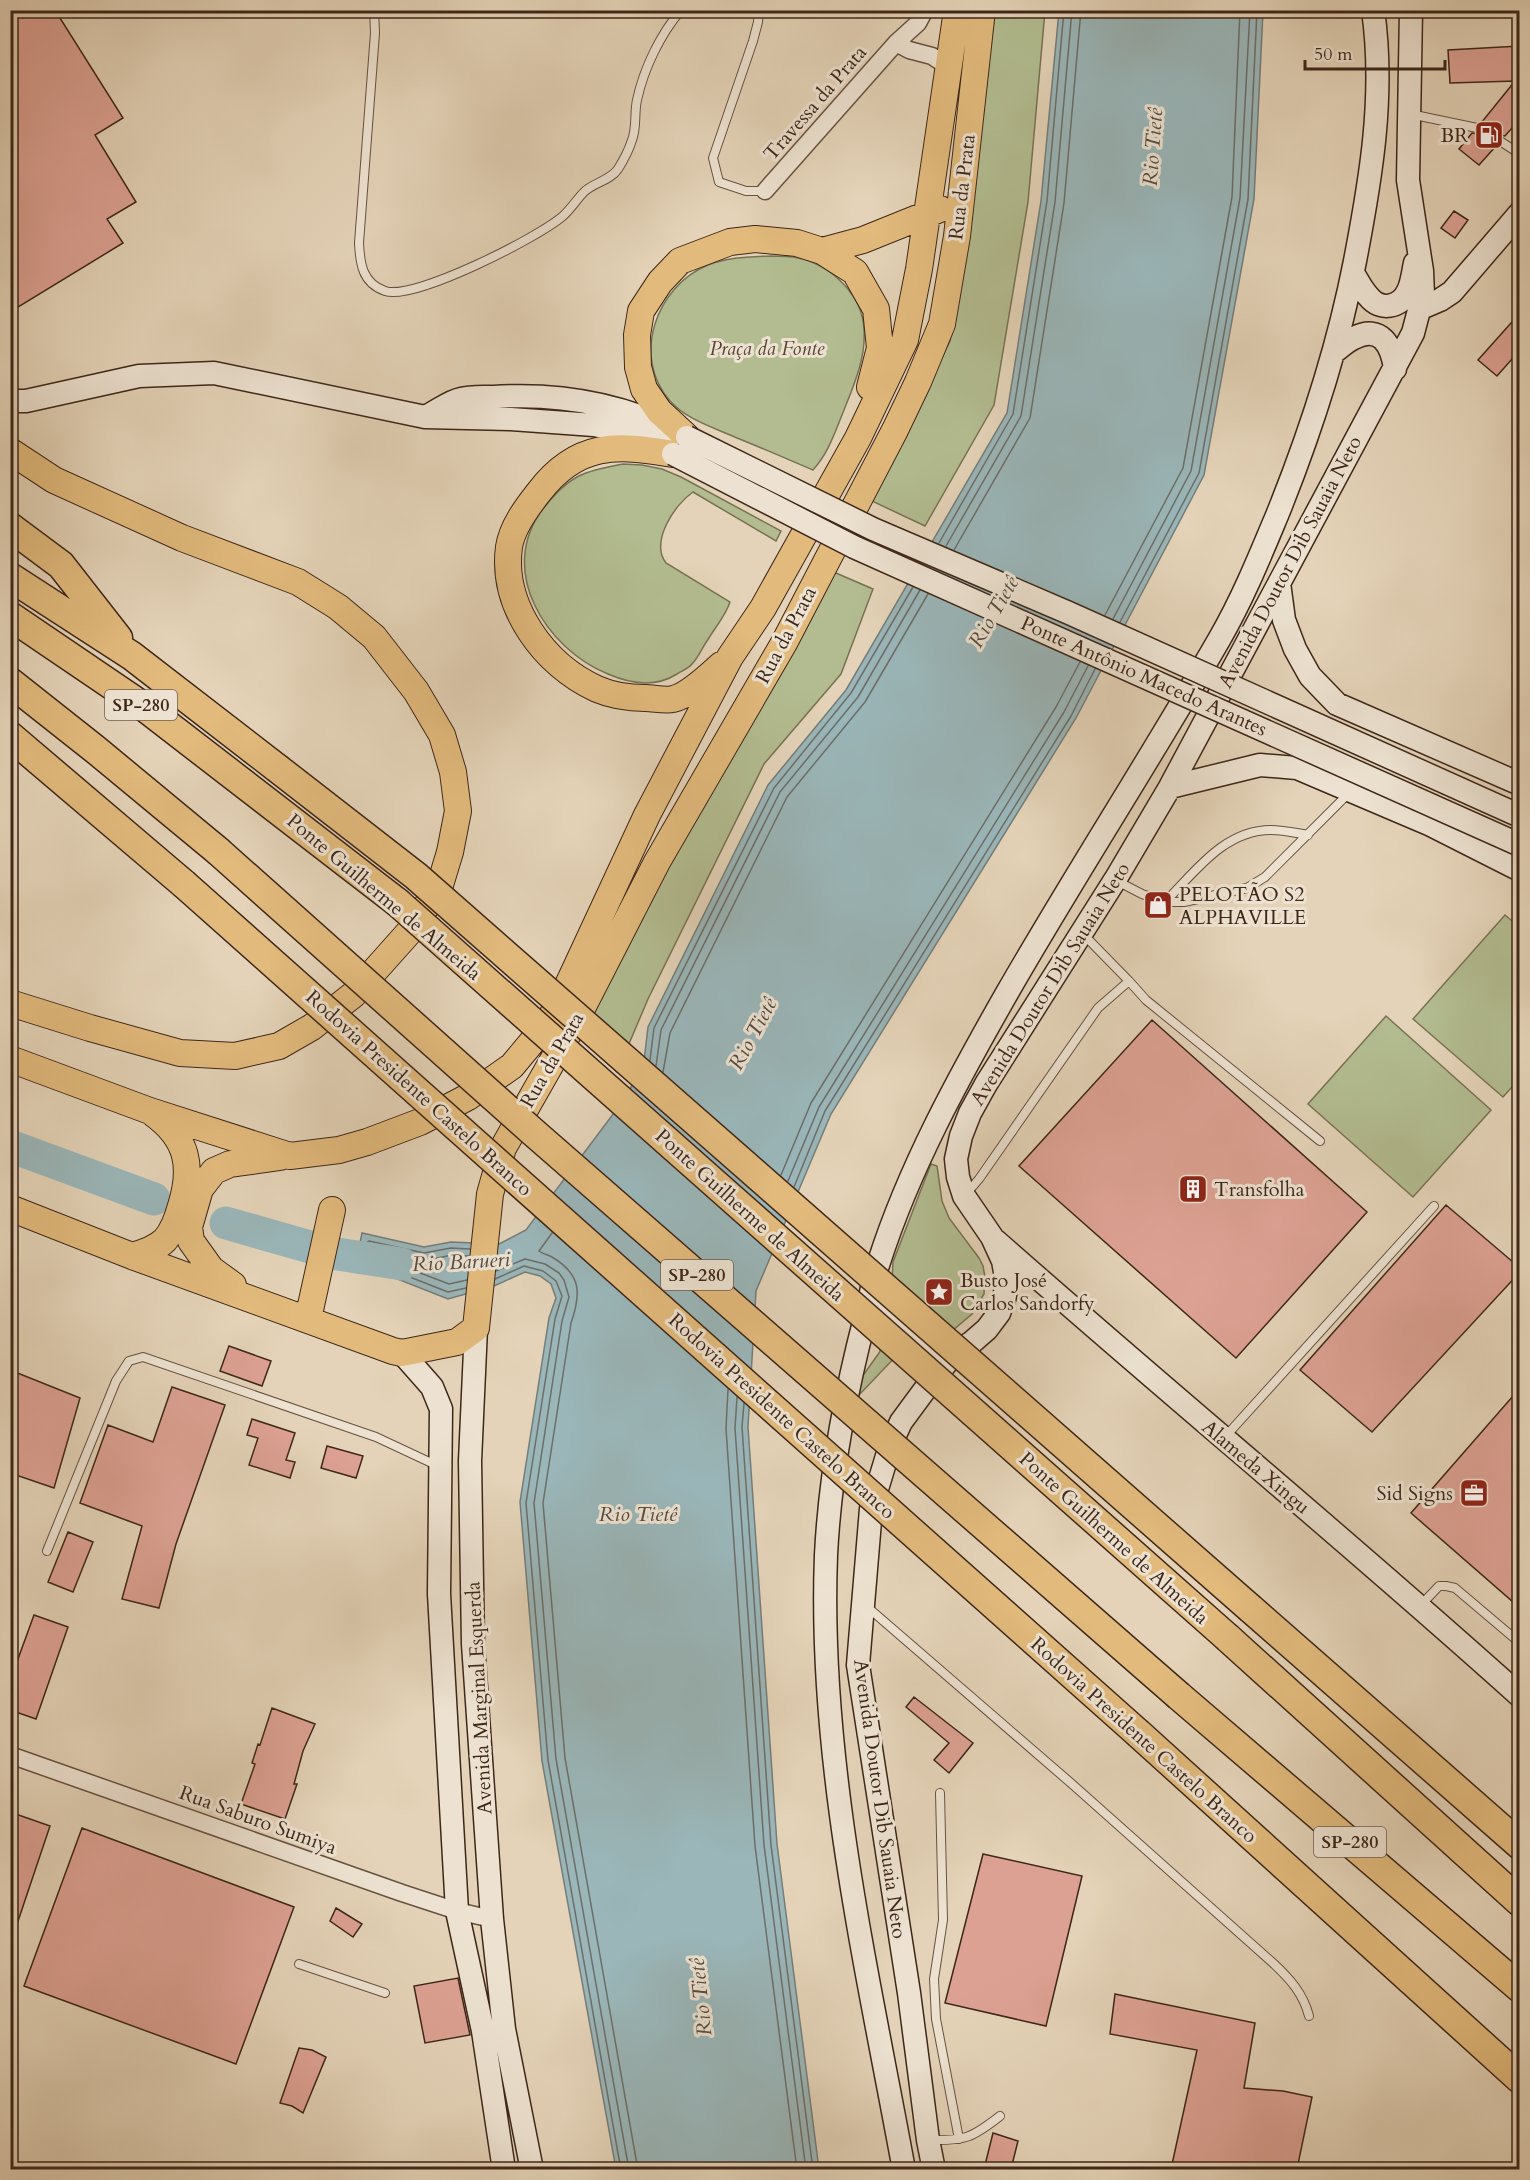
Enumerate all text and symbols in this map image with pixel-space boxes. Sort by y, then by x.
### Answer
scale bar [1305,33,1444,71]
street label: Travessa da Prata [757,39,873,166]
text: 50 m [1314,42,1353,67]
water label: Rio Tietê [1136,106,1170,187]
fuel station icon: BR [1473,119,1505,151]
place label: BR [1441,122,1468,149]
street label: Rua da Prata [942,132,982,241]
park label: Praça da Fonte [709,335,825,362]
street label: Avenida Doutor Dib Sauaia Neto [1212,431,1368,693]
water label: Rio Tietê [962,570,1027,653]
street label: Rua da Prata [749,581,823,688]
street label: Ponte Antônio Macedo Arantes [1017,609,1271,743]
road number: SP-280 [105,690,177,720]
street label: Ponte Guilherme de Almeida [281,807,487,987]
street label: Avenida Doutor Dib Sauaia Neto [964,857,1136,1111]
place label: PELOTÃO S2 ALPHAVILLE [1179,881,1306,931]
shop icon: PELOTÃO S2 ALPHAVILLE [1142,889,1174,921]
street label: Rodovia Presidente Castelo Branco [300,984,538,1202]
water label: Rio Tietê [722,992,785,1075]
street label: Rua da Prata [514,1007,590,1113]
street label: Ponte Guilherme de Almeida [649,1123,851,1308]
building icon: Transfolha [1177,1173,1209,1205]
place label: Transfolha [1214,1176,1305,1203]
water label: Rio Barueri [411,1245,511,1279]
road number: SP-280 [661,1260,733,1290]
place label: Busto José Carlos Sandorfy [960,1267,1095,1317]
place icon: Busto José Carlos Sandorfy [923,1276,955,1308]
street label: Rodovia Presidente Castelo Branco [663,1307,901,1525]
street label: Alameda Xingu [1196,1414,1316,1520]
street label: Ponte Guilherme de Almeida [1013,1446,1215,1631]
office icon: Sid Signs [1458,1477,1490,1509]
place label: Sid Signs [1376,1480,1453,1507]
water label: Rio Tietê [599,1500,678,1529]
street label: Avenida Marginal Esquerda [459,1580,499,1815]
street label: Rodovia Presidente Castelo Branco [1025,1631,1263,1849]
street label: Avenida Doutor Dib Sauaia Neto [847,1657,913,1941]
street label: Rua Saburo Sumiya [176,1779,341,1861]
road number: SP-280 [1314,1827,1386,1857]
water label: Rio Tietê [682,1956,720,2037]

